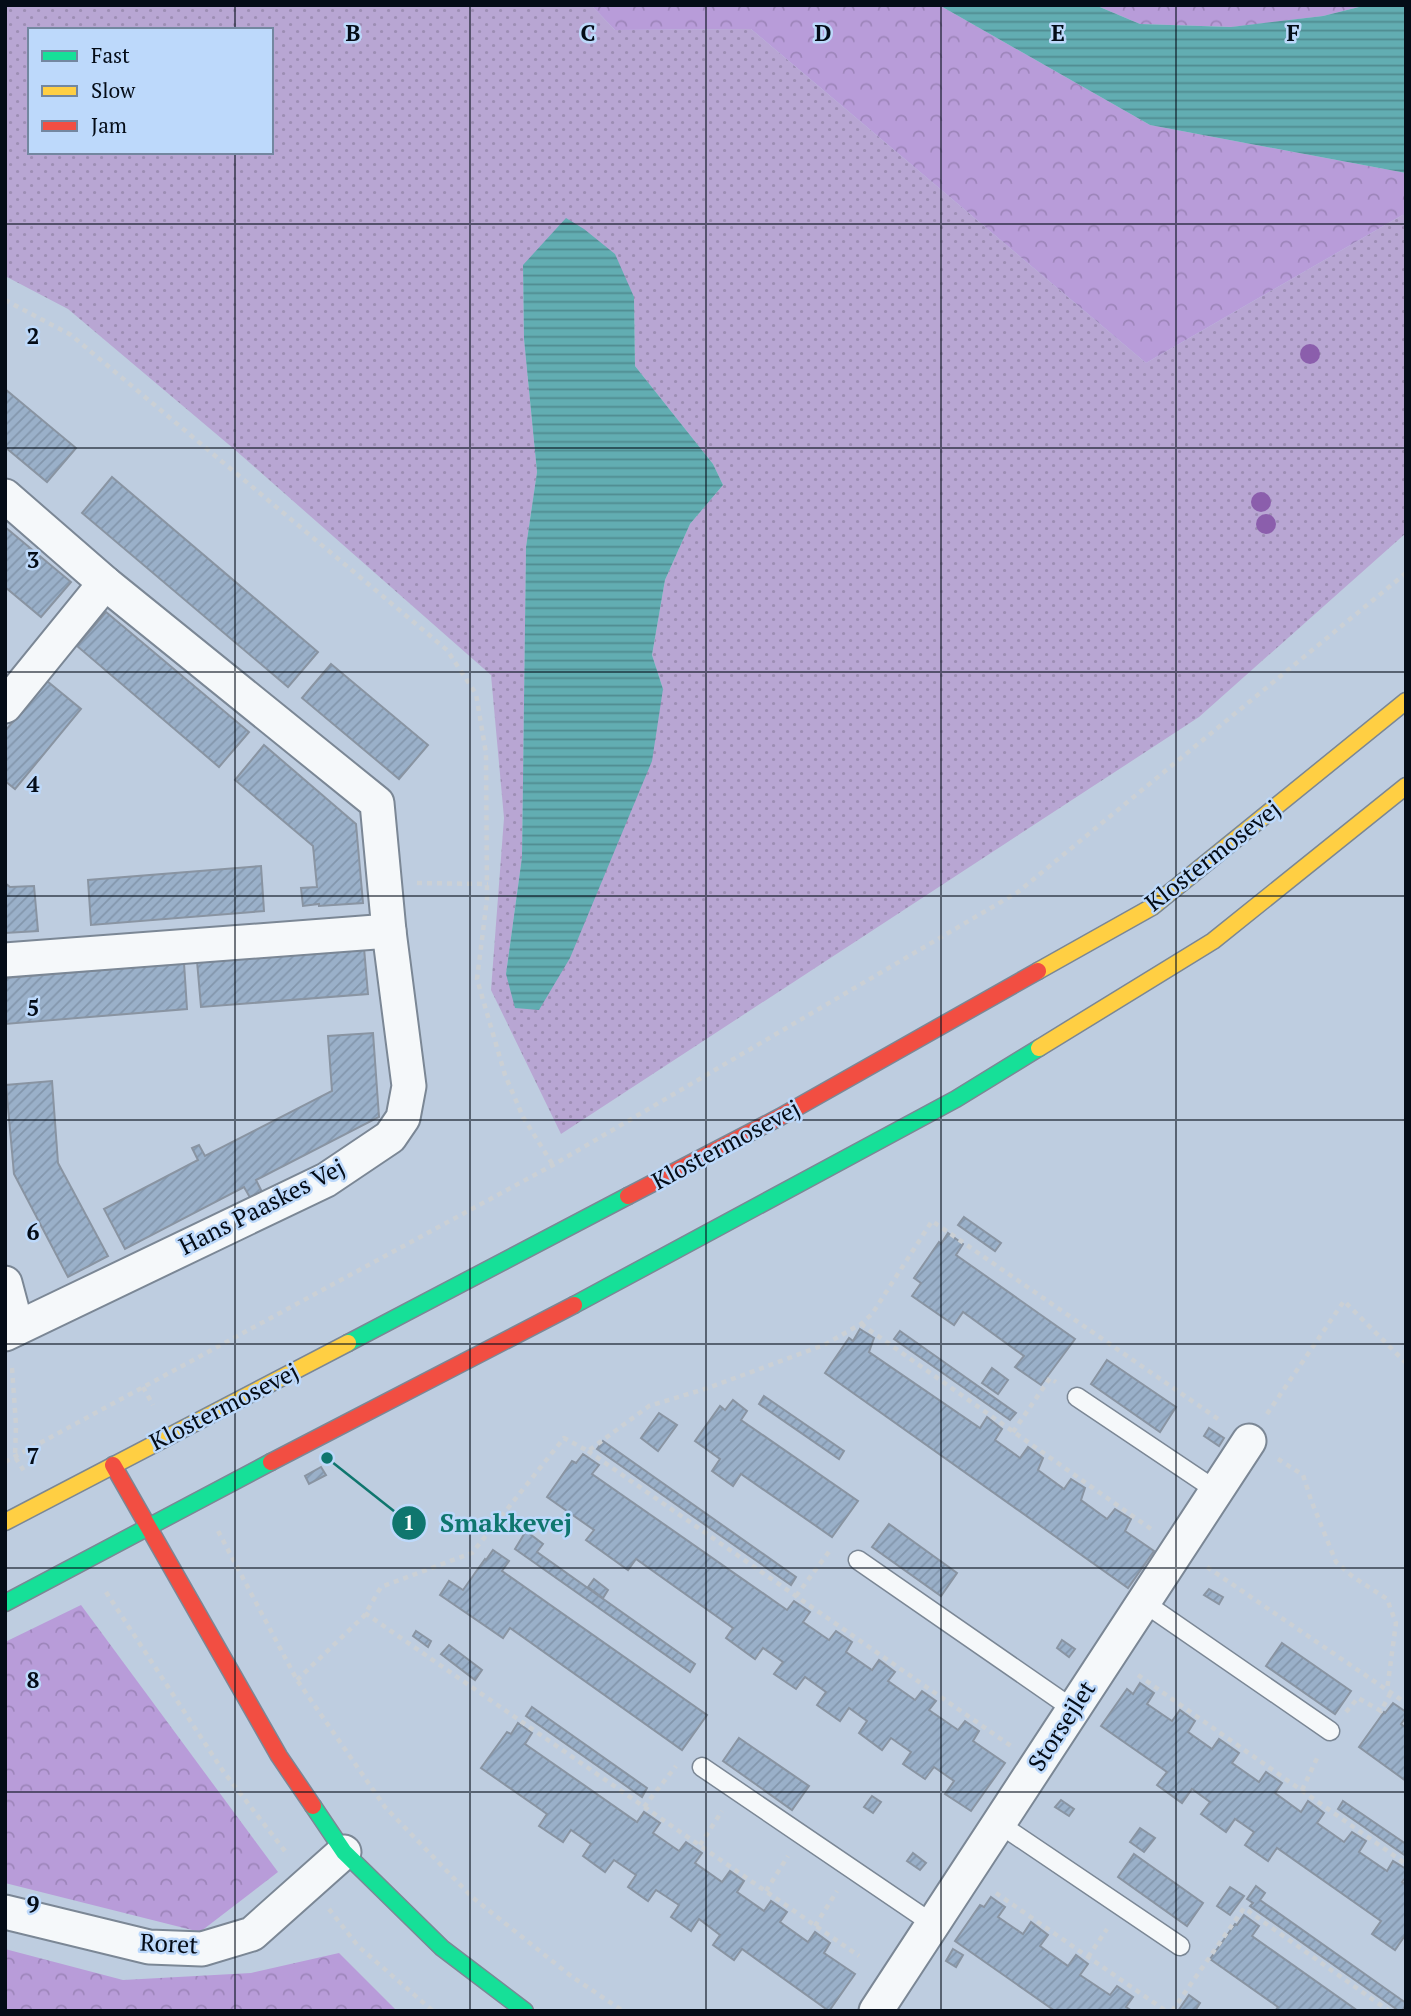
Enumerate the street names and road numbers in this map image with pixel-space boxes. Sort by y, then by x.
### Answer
street label: Klostermosevej [1138,792,1287,918]
street label: Klostermosevej [646,1092,805,1197]
street label: Hans Paaskes Vej [173,1151,350,1262]
street label: Klostermosevej [144,1355,304,1457]
street label: Storsejlet [1020,1674,1102,1777]
street label: Roret [139,1925,199,1961]

